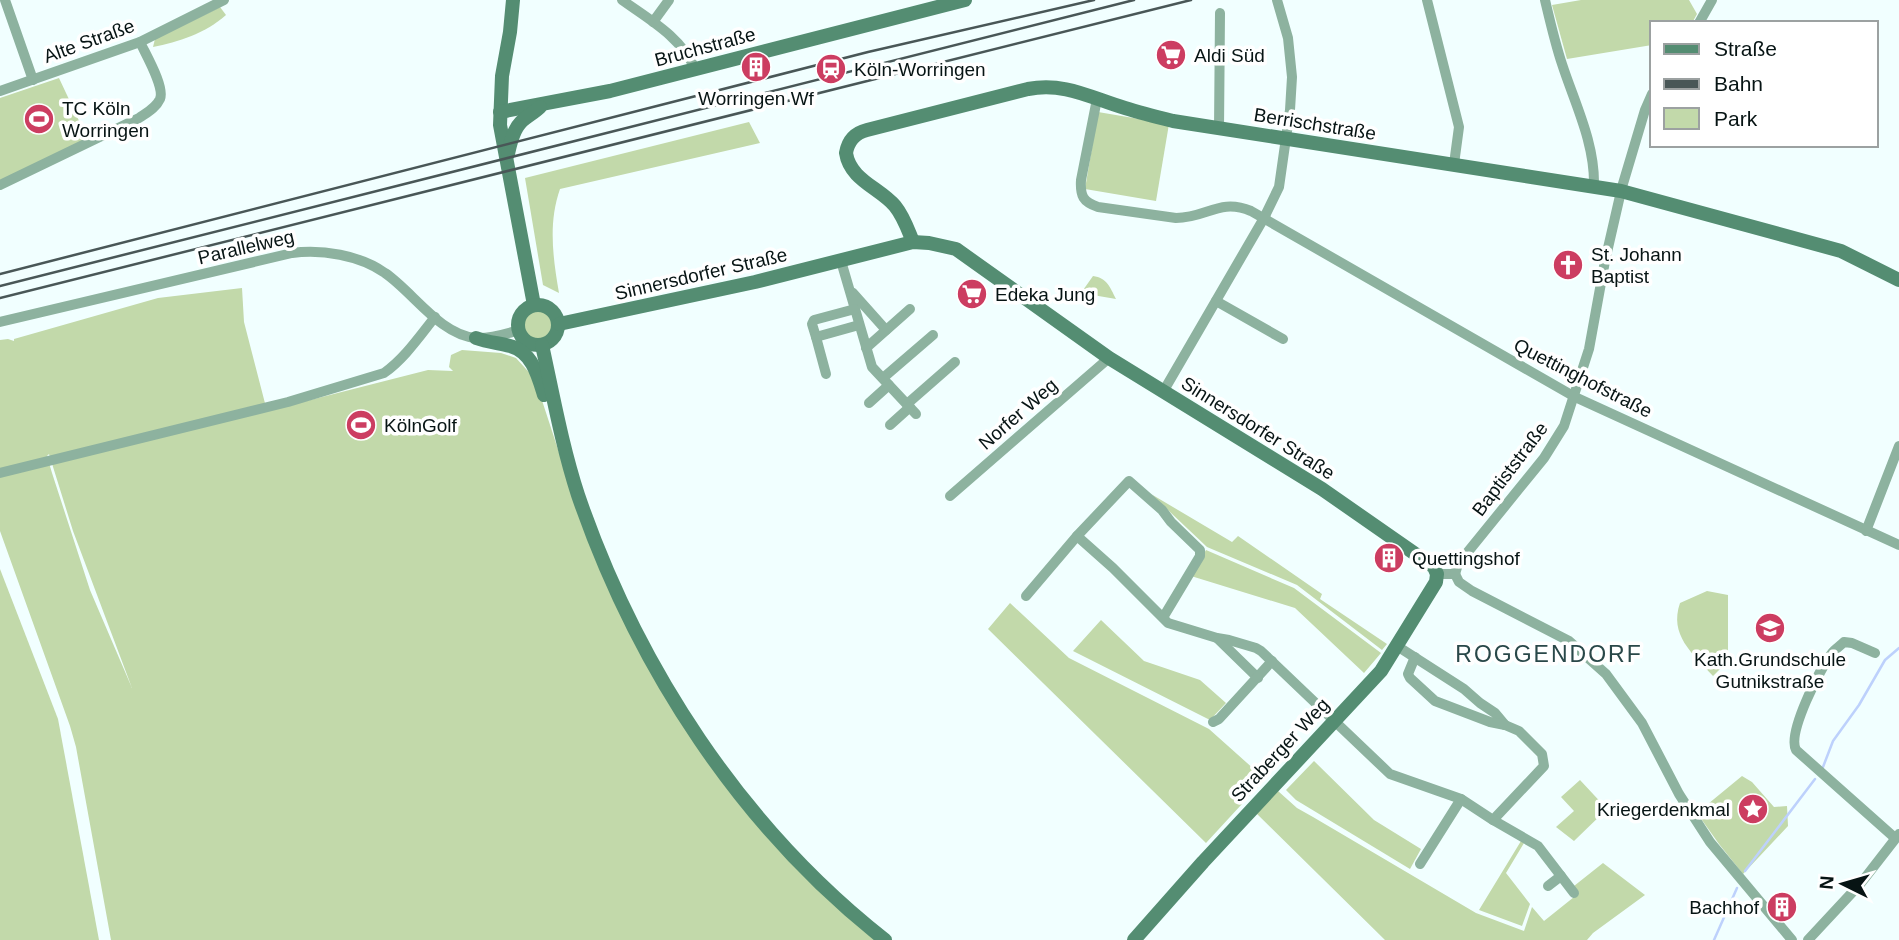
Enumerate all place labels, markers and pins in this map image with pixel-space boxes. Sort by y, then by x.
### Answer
supermarket icon: Aldi Süd [1154,38,1188,72]
place label: Aldi Süd [1194,45,1265,66]
building icon: Worringen Wf [739,50,773,84]
station icon: Köln-Worringen [814,52,848,86]
place label: Köln-Worringen [854,59,986,80]
place label: Worringen Wf [698,88,815,109]
place label: TC Köln Worringen [62,98,149,141]
sports icon: TC Köln Worringen [22,102,56,136]
place label: St. Johann Baptist [1591,244,1682,287]
church icon: St. Johann Baptist [1551,248,1585,282]
supermarket icon: Edeka Jung [955,277,989,311]
place label: Edeka Jung [995,284,1095,305]
sports icon: KölnGolf [344,408,378,442]
place label: KölnGolf [384,415,458,436]
building icon: Quettingshof [1372,541,1406,575]
place label: Quettingshof [1412,548,1520,569]
school or university icon: Kath.Grundschule Gutnikstraße [1753,611,1787,645]
place label: Kath.Grundschule Gutnikstraße [1694,649,1846,692]
place icon: Kriegerdenkmal [1736,792,1770,826]
place label: Kriegerdenkmal [1597,799,1730,820]
building icon: Bachhof [1765,890,1799,924]
place label: Bachhof [1689,897,1760,918]

